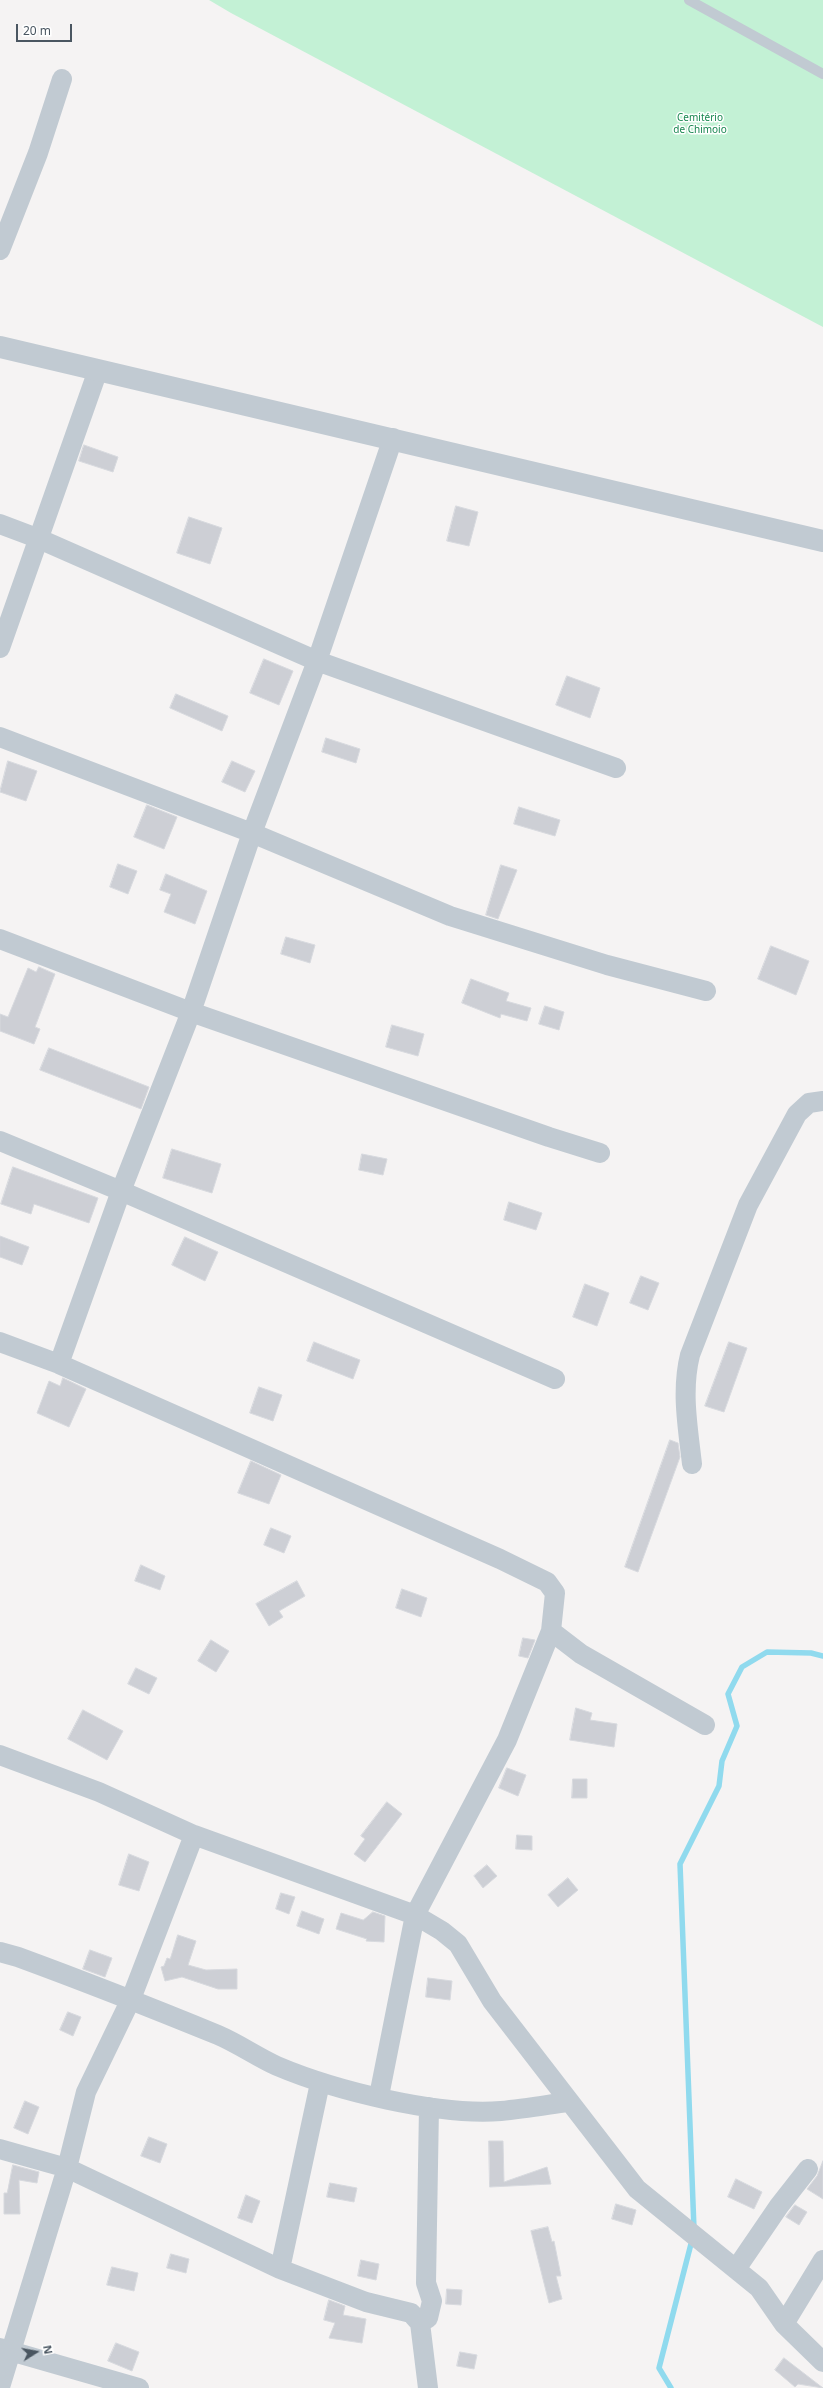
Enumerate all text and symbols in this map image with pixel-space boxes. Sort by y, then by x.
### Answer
scale bar [18,16,74,42]
text: 20 m [23,22,51,39]
park label: Cemitério de Chimoio [673,112,727,136]
north arrow [16,2332,56,2372]
text: N [40,2344,56,2355]

